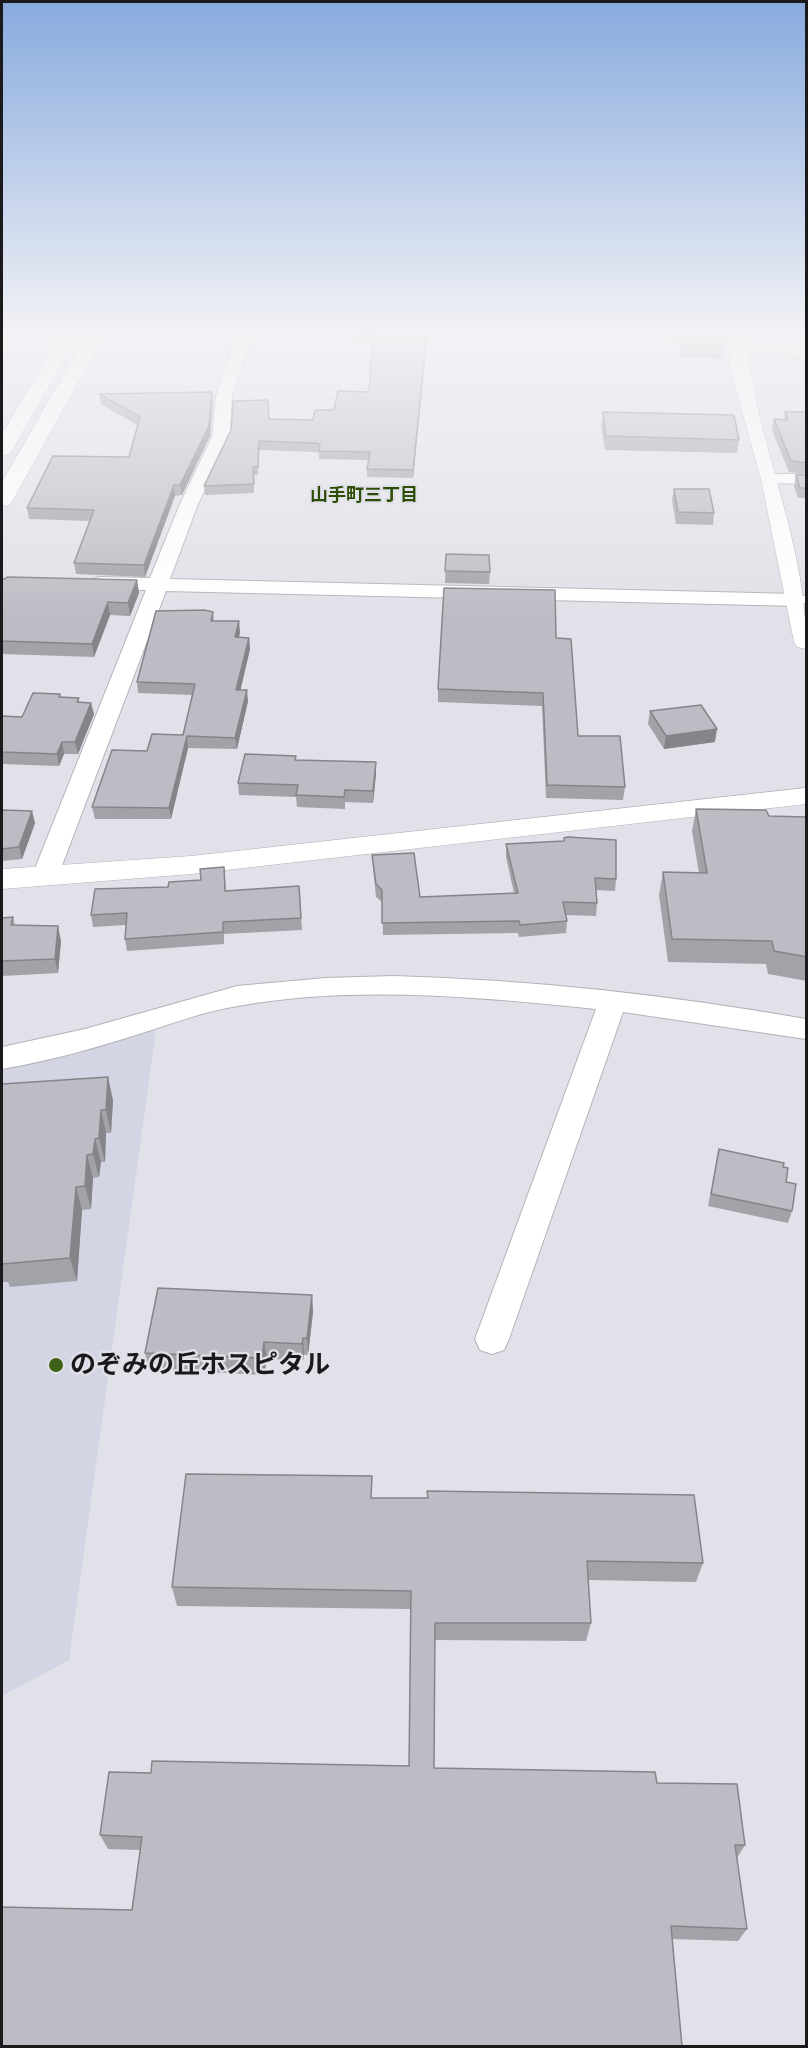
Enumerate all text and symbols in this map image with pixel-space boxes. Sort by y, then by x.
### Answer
district label: 山手町三丁目 [310,485,418,507]
place label: のぞみの丘ホスピタル [70,1349,330,1381]
marker: のぞみの丘ホスピタル [47,1356,65,1374]

